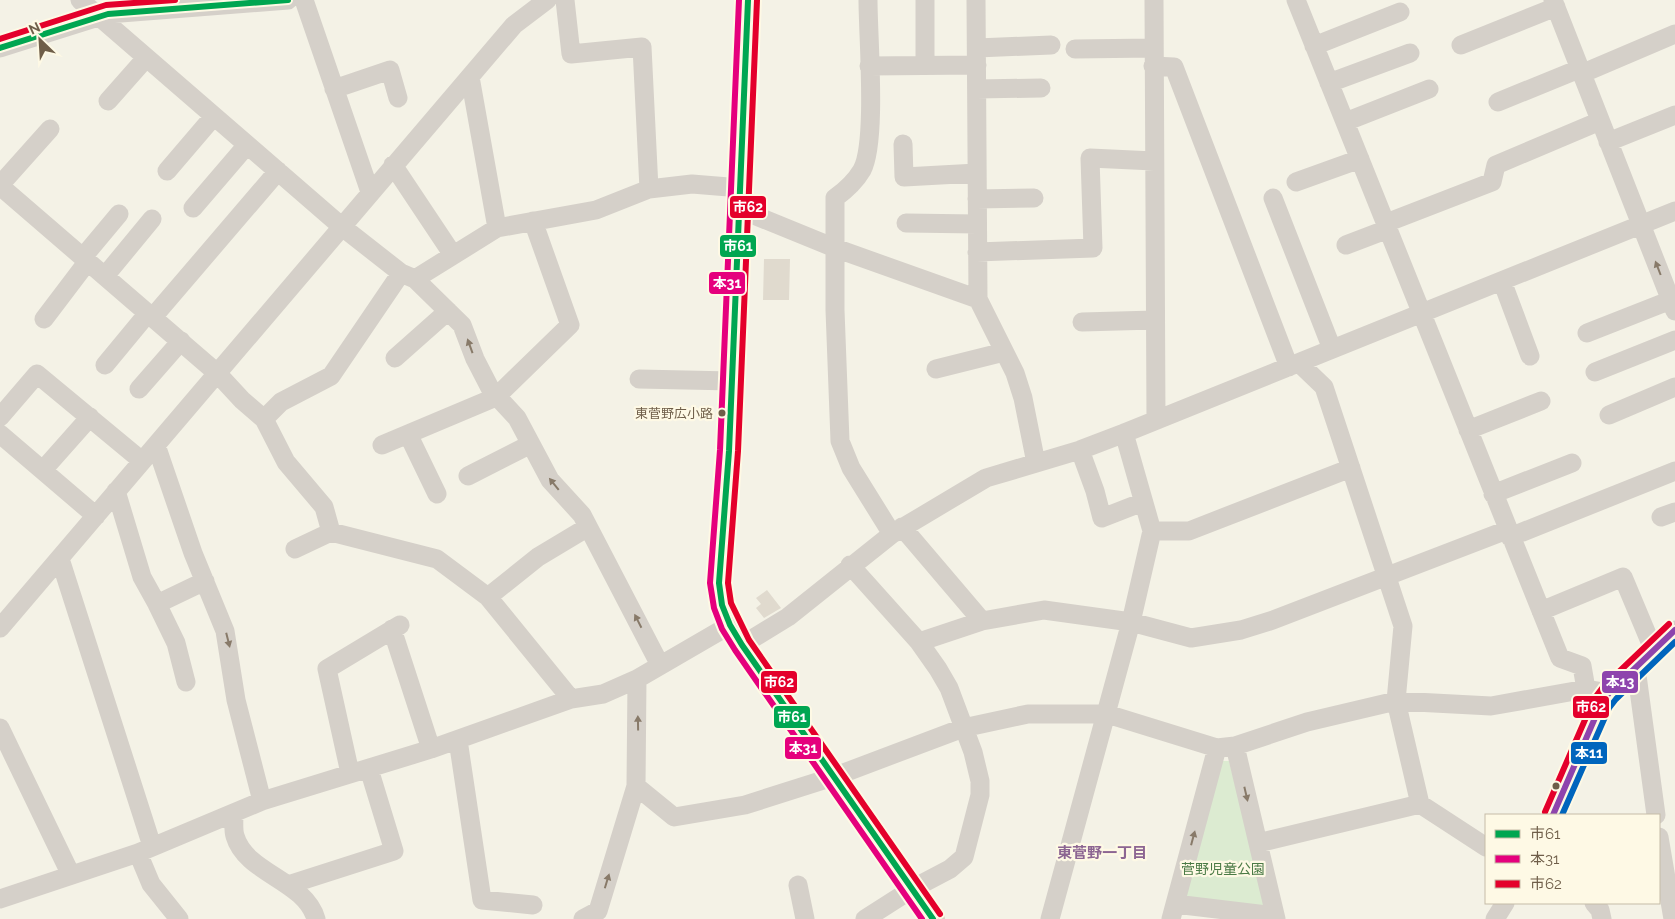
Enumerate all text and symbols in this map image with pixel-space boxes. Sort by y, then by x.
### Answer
north arrow [15,15,65,65]
text: N [26,19,43,38]
line badge: 市62 [729,195,767,219]
text: 市62 [733,199,763,215]
line badge: 市61 [719,234,757,258]
text: 市61 [723,238,753,254]
one-way arrow [1654,260,1662,275]
line badge: 本31 [708,271,746,295]
text: 本31 [713,275,741,291]
one-way arrow [466,338,474,353]
place label: 東菅野広小路 [635,406,713,421]
marker: 東菅野広小路 [717,408,727,418]
one-way arrow [548,477,559,490]
one-way arrow [634,614,642,629]
one-way arrow [224,633,232,648]
line badge: 市62 [760,670,798,694]
line badge: 本13 [1601,670,1639,694]
text: 市62 [764,674,794,690]
text: 本13 [1606,674,1635,690]
line badge: 市62 [1572,695,1610,719]
text: 市62 [1576,699,1606,715]
line badge: 市61 [773,705,811,729]
text: 市61 [777,709,807,725]
one-way arrow [634,715,642,731]
line badge: 本31 [784,736,822,760]
text: 本31 [789,740,817,756]
line badge: 本11 [1570,741,1608,765]
text: 本11 [1575,745,1603,761]
unlabelled marker [1551,781,1561,791]
one-way arrow [1242,786,1250,801]
legend [1485,814,1660,904]
text: 市61 [1530,825,1561,843]
one-way arrow [1189,831,1197,846]
district label: 東菅野一丁目 [1057,844,1147,862]
text: 本31 [1530,850,1560,868]
park label: 菅野児童公園 [1181,861,1265,877]
one-way arrow [604,873,612,888]
text: 市62 [1530,875,1562,893]

